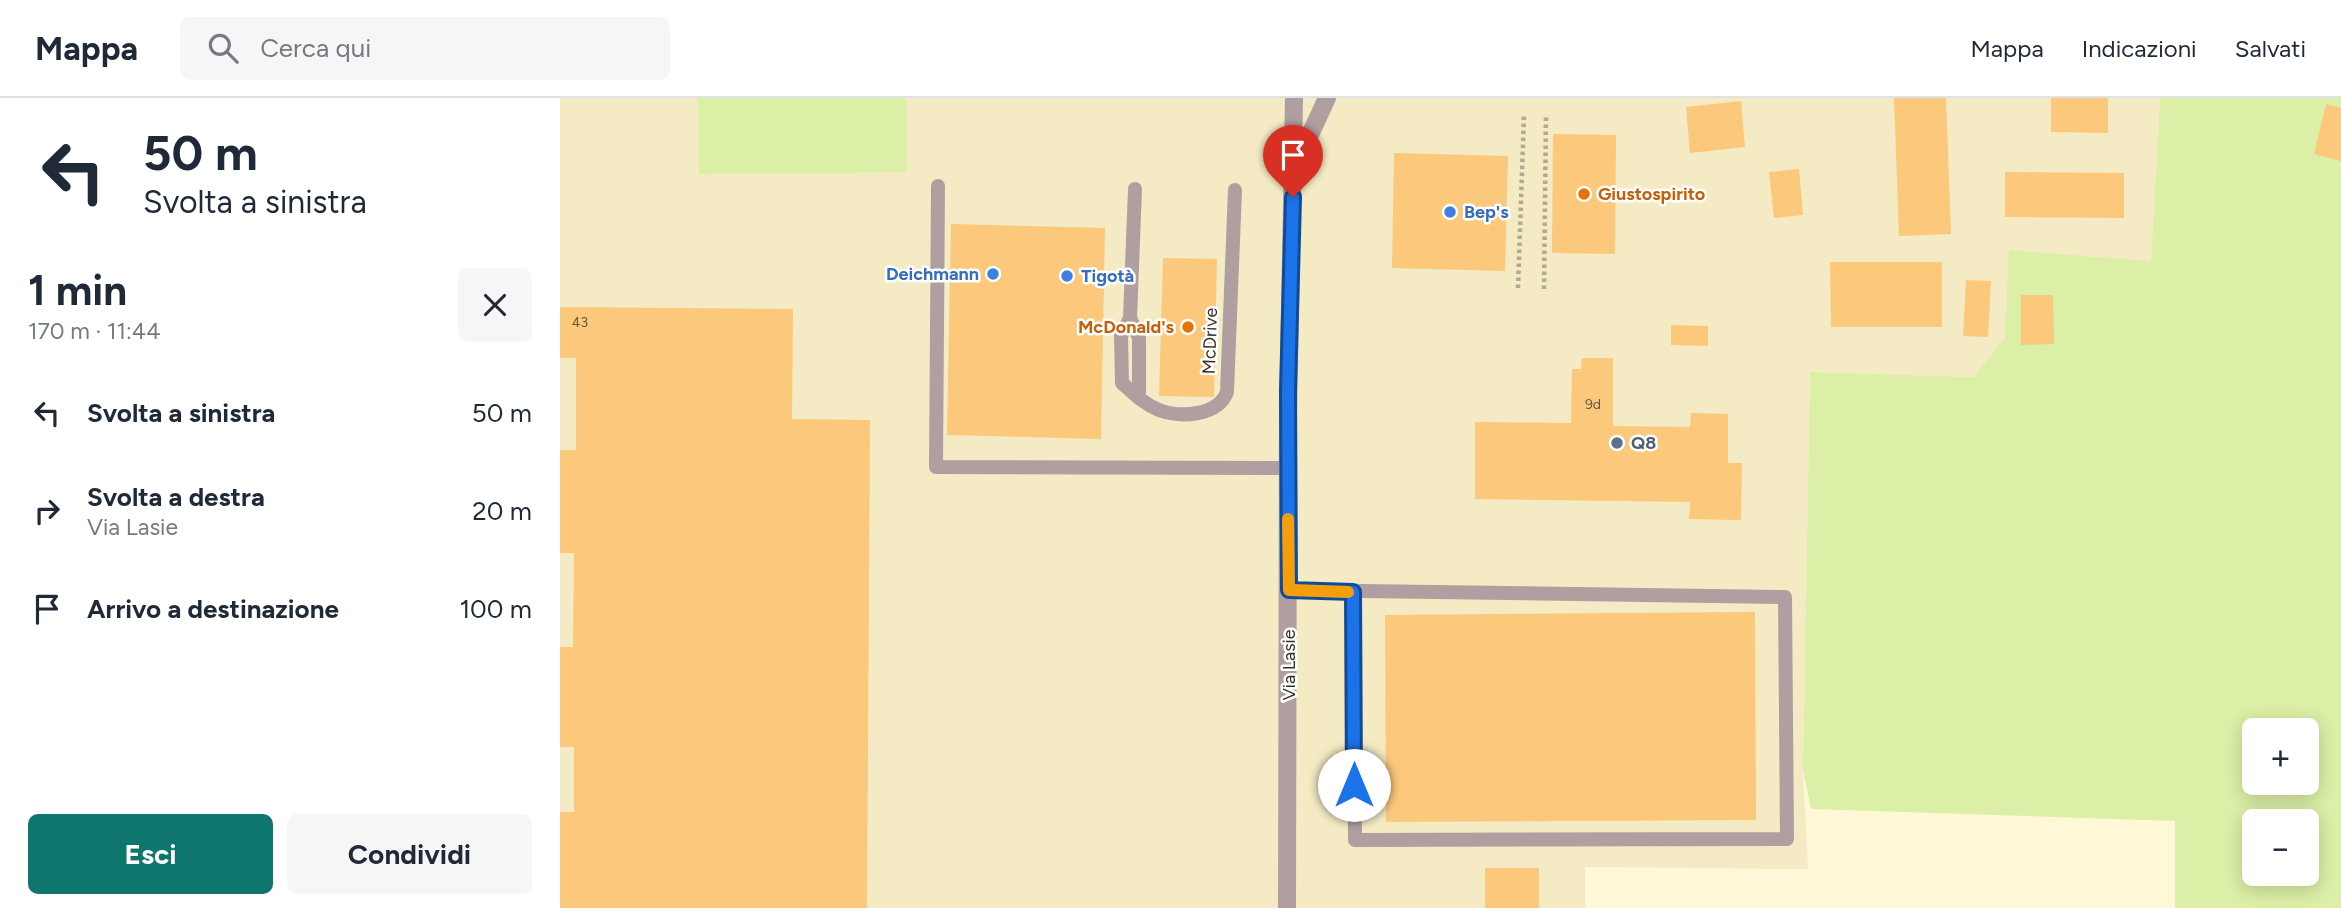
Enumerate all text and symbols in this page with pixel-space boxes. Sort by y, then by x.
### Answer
search box [180,17,670,80]
text: Mappa [35,29,138,68]
icon: search [204,29,242,67]
text: Cerca qui [260,32,371,64]
text: Mappa [1971,34,2044,63]
text: Indicazioni [2082,34,2197,63]
text: Salvati [2235,34,2306,63]
text: 50 m [143,123,258,182]
pin [1263,125,1323,197]
icon: left [28,126,119,217]
icon: arrive [1274,136,1312,174]
text: Svolta a sinistra [143,183,367,221]
place label: Giustospirito [1598,183,1705,205]
marker: Giustospirito [1576,186,1592,202]
place label: Bep's [1464,201,1509,223]
marker: Bep's [1442,204,1458,220]
place label: Deichmann [886,263,979,285]
text: 1 min [28,265,127,316]
place label: Tigotà [1081,265,1134,287]
marker: Deichmann [985,266,1001,282]
button: close [458,268,532,342]
marker: Tigotà [1059,268,1075,284]
street label: McDrive [1198,307,1222,375]
house number: 43 [572,314,588,331]
place label: McDonald's [1078,316,1175,338]
text: 170 m · 11:44 [28,317,160,345]
marker: McDonald's [1180,319,1196,335]
icon: left [28,394,66,432]
house number: 9d [1585,396,1601,413]
text: Svolta a sinistra [87,397,275,429]
text: 50 m [472,397,532,429]
place label: Q8 [1631,432,1656,454]
marker: Q8 [1609,435,1625,451]
text: Svolta a destra [87,481,265,513]
icon: right [28,492,66,530]
text: 20 m [472,495,532,527]
text: Via Lasie [87,513,178,541]
icon: arrive [28,590,66,628]
text: Arrivo a destinazione [87,593,339,625]
text: 100 m [459,593,532,625]
street label: Via Lasie [1278,629,1300,701]
map controls [2242,718,2319,886]
button: + [2242,718,2319,795]
position arrow [1317,748,1391,822]
button: − [2242,809,2319,886]
button: Esci [28,814,273,894]
button: Condividi [287,814,532,894]

